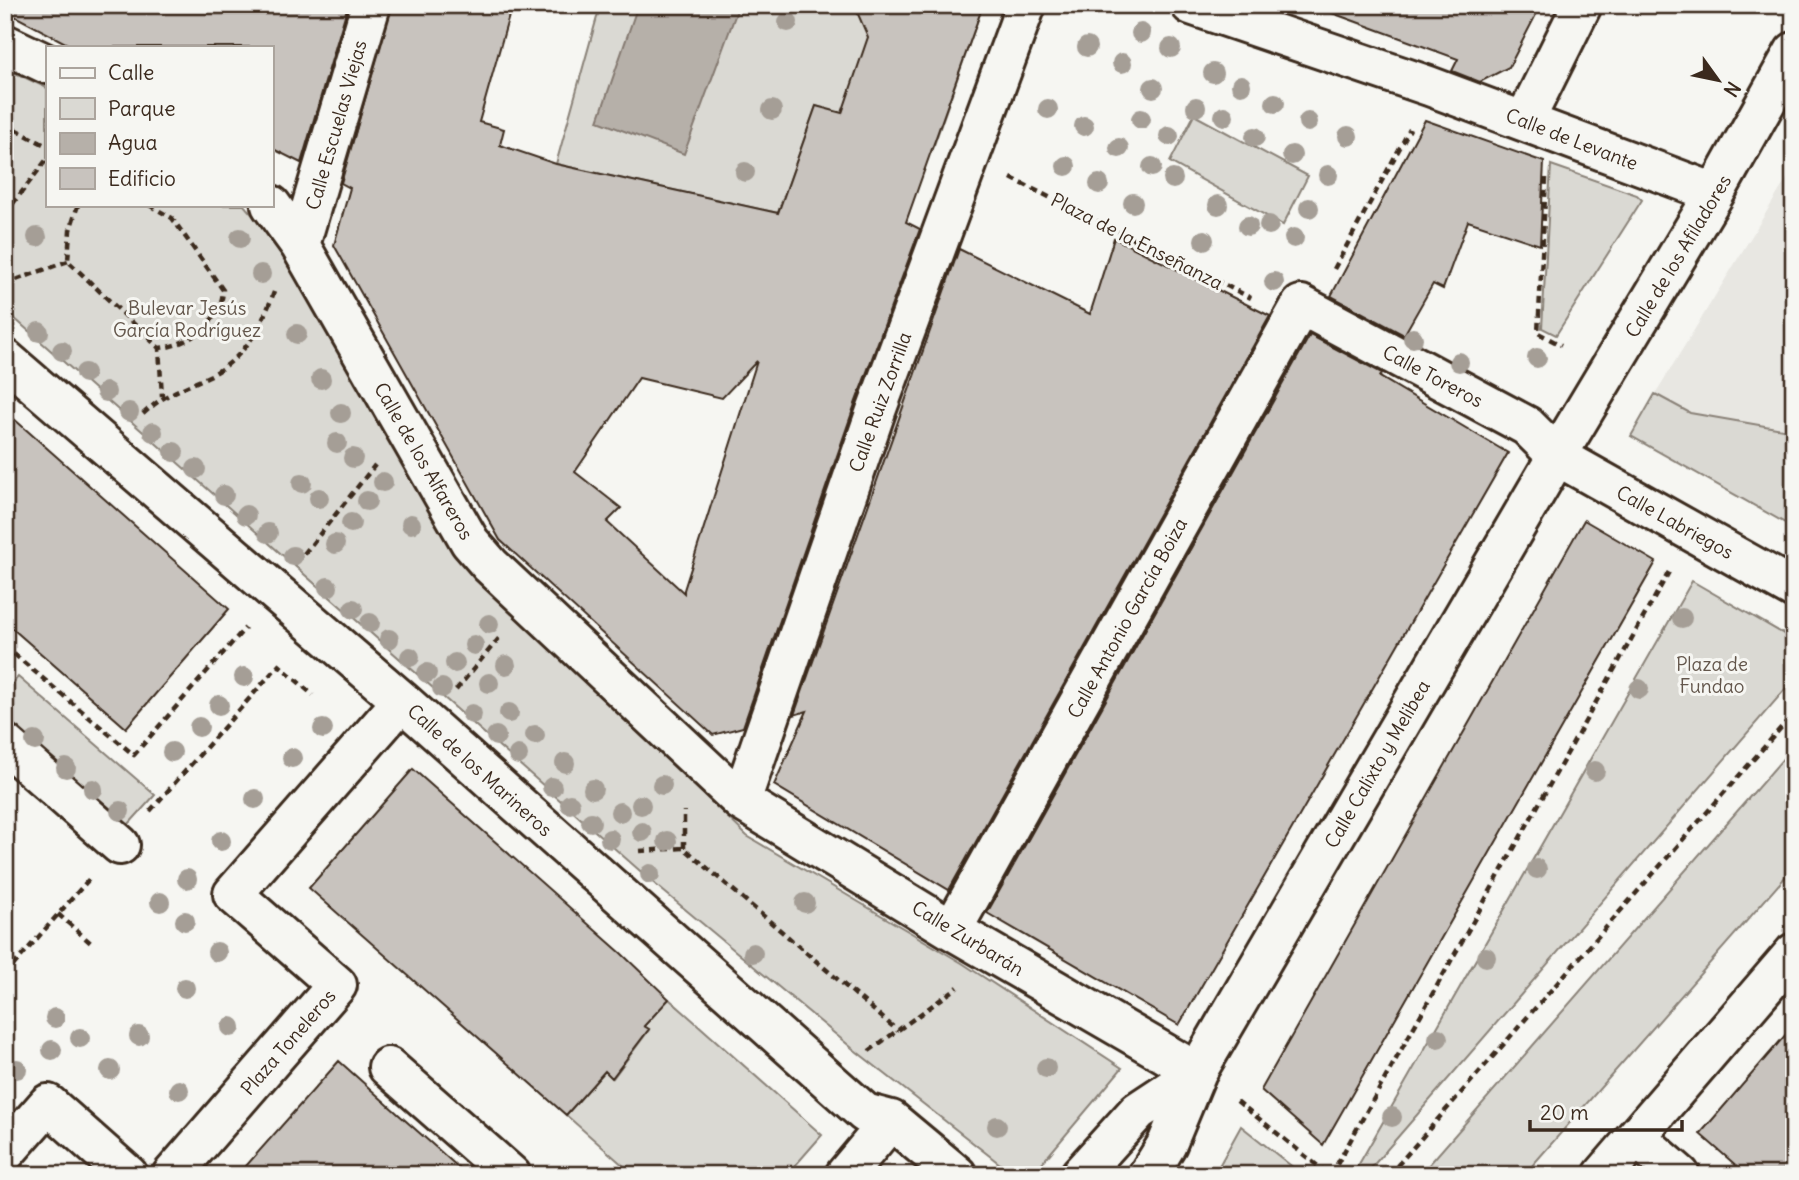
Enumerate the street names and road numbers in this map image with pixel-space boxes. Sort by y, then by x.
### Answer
street label: Calle Escuelas Viejas [300,37,372,213]
street label: Calle de Levante [1503,103,1641,175]
street label: Calle de los Afiladores [1620,170,1736,342]
street label: Plaza de la Enseñanza [1047,187,1227,295]
street label: Calle Ruiz Zorrilla [843,328,917,475]
street label: Calle Toreros [1379,340,1487,412]
street label: Calle de los Alfareros [369,378,479,544]
street label: Calle Labriegos [1612,480,1738,564]
street label: Calle Antonio García Boiza [1062,513,1192,723]
street label: Calle Calixto y Melibea [1319,676,1435,852]
street label: Calle de los Marineros [403,699,557,841]
street label: Calle Zurbarán [908,895,1028,981]
street label: Plaza Toneleros [235,984,341,1100]

